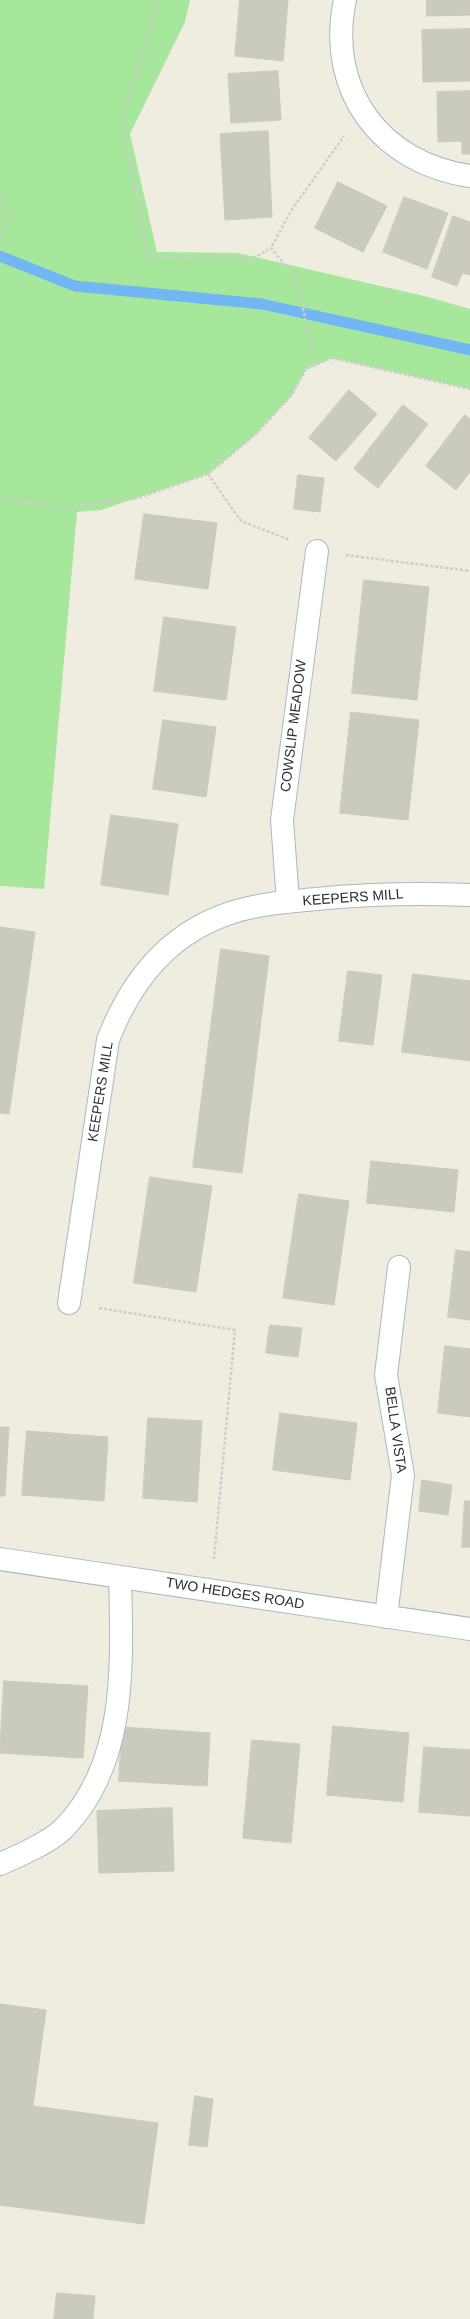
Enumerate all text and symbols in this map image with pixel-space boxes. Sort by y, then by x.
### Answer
street label: COWSLIP MEADOW [278,659,310,793]
street label: KEEPERS MILL [302,886,404,910]
street label: KEEPERS MILL [85,1041,117,1143]
street label: BELLA VISTA [381,1386,409,1474]
street label: TWO HEDGES ROAD [165,1575,305,1613]

